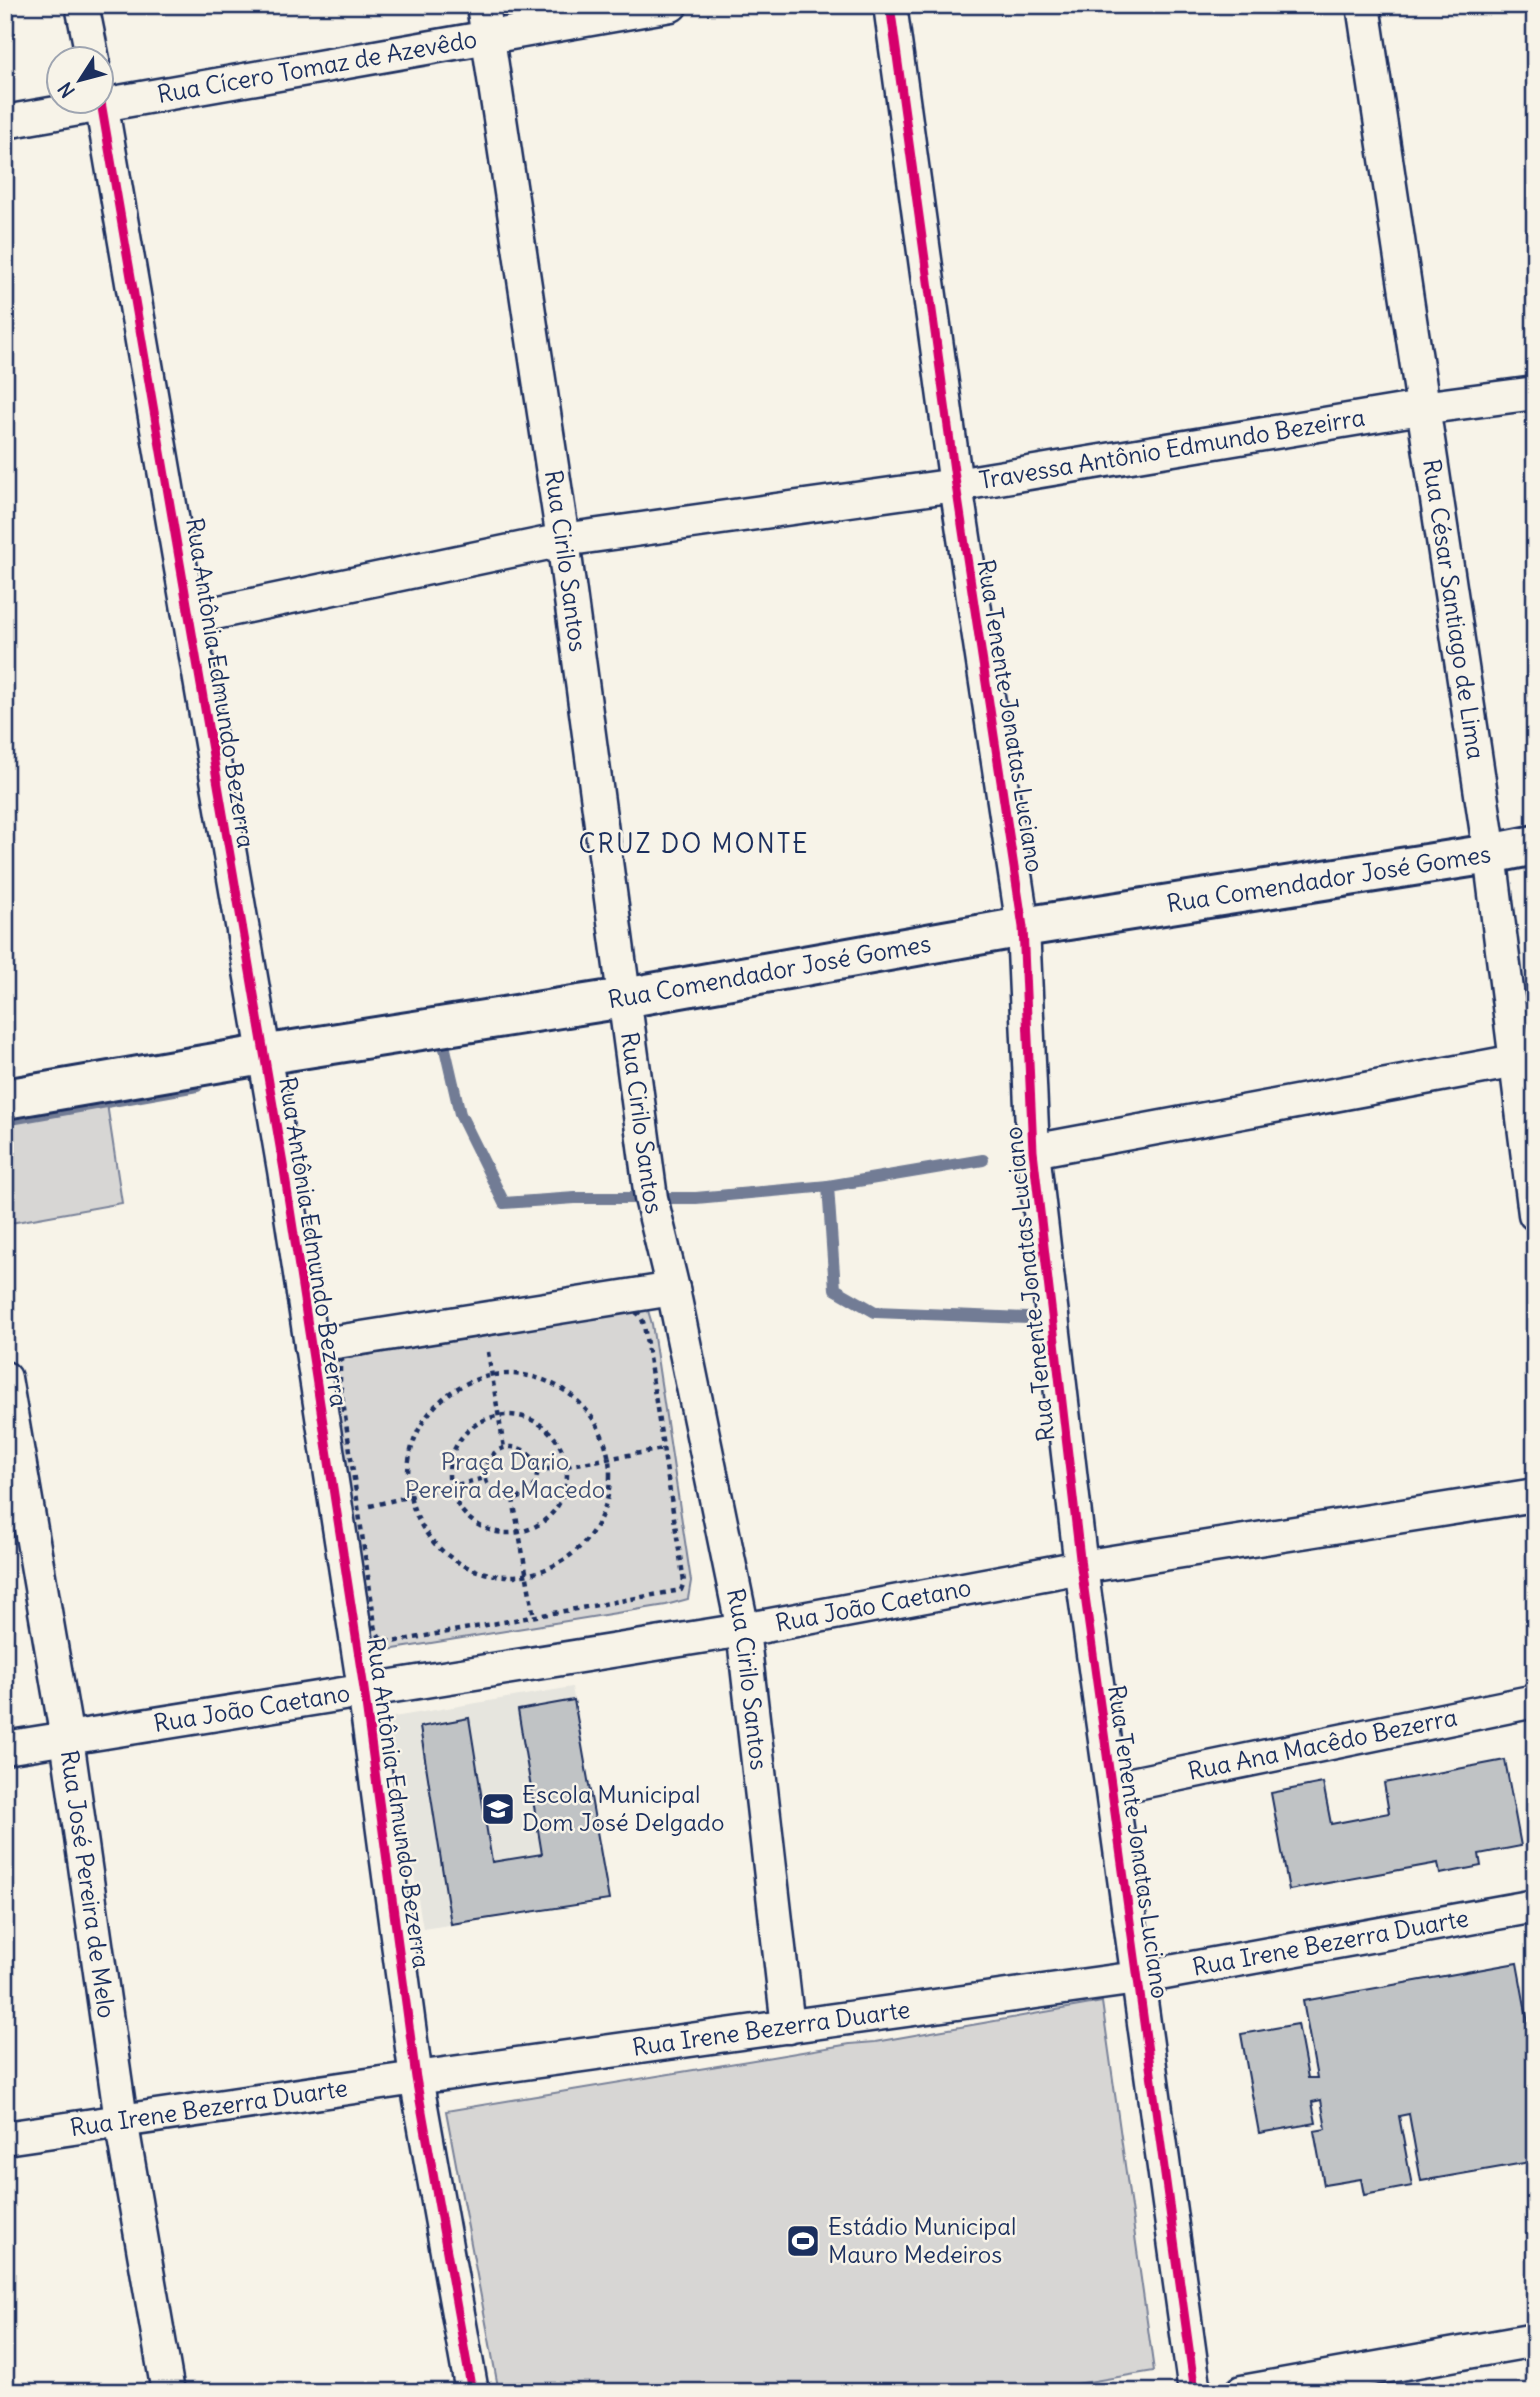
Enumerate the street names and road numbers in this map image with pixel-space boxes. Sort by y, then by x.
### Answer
street label: Rua Cícero Tomaz de Azevêdo [155,23,479,109]
street label: Travessa Antônio Edmundo Bezeirra [977,402,1367,495]
street label: Rua César Santiago de Lima [1417,457,1492,761]
street label: Rua Cirilo Santos [539,468,594,653]
street label: Rua Antônia Edmundo Bezerra [180,516,262,850]
street label: Rua Tenente Jonatas Luciano [971,557,1051,874]
street label: Rua Comendador José Gomes [1165,838,1493,918]
street label: Rua Comendador José Gomes [606,928,933,1014]
street label: Rua Cirilo Santos [615,1030,670,1216]
street label: Rua Antônia Edmundo Bezerra [273,1075,355,1409]
street label: Rua Tenente Jonatas Luciano [998,1125,1060,1443]
street label: Rua João Caetano [773,1572,973,1638]
street label: Rua Cirilo Santos [721,1586,775,1772]
street label: Rua Antônia Edmundo Bezerra [361,1636,437,1970]
street label: Rua João Caetano [151,1677,352,1738]
street label: Rua Tenente Jonatas Luciano [1102,1683,1176,2001]
street label: Rua Ana Macêdo Bezerra [1185,1701,1460,1786]
street label: Rua José Pereira de Melo [55,1748,122,2020]
street label: Rua Irene Bezerra Duarte [1190,1902,1471,1982]
street label: Rua Irene Bezerra Duarte [630,1994,912,2062]
street label: Rua Irene Bezerra Duarte [68,2072,349,2142]

